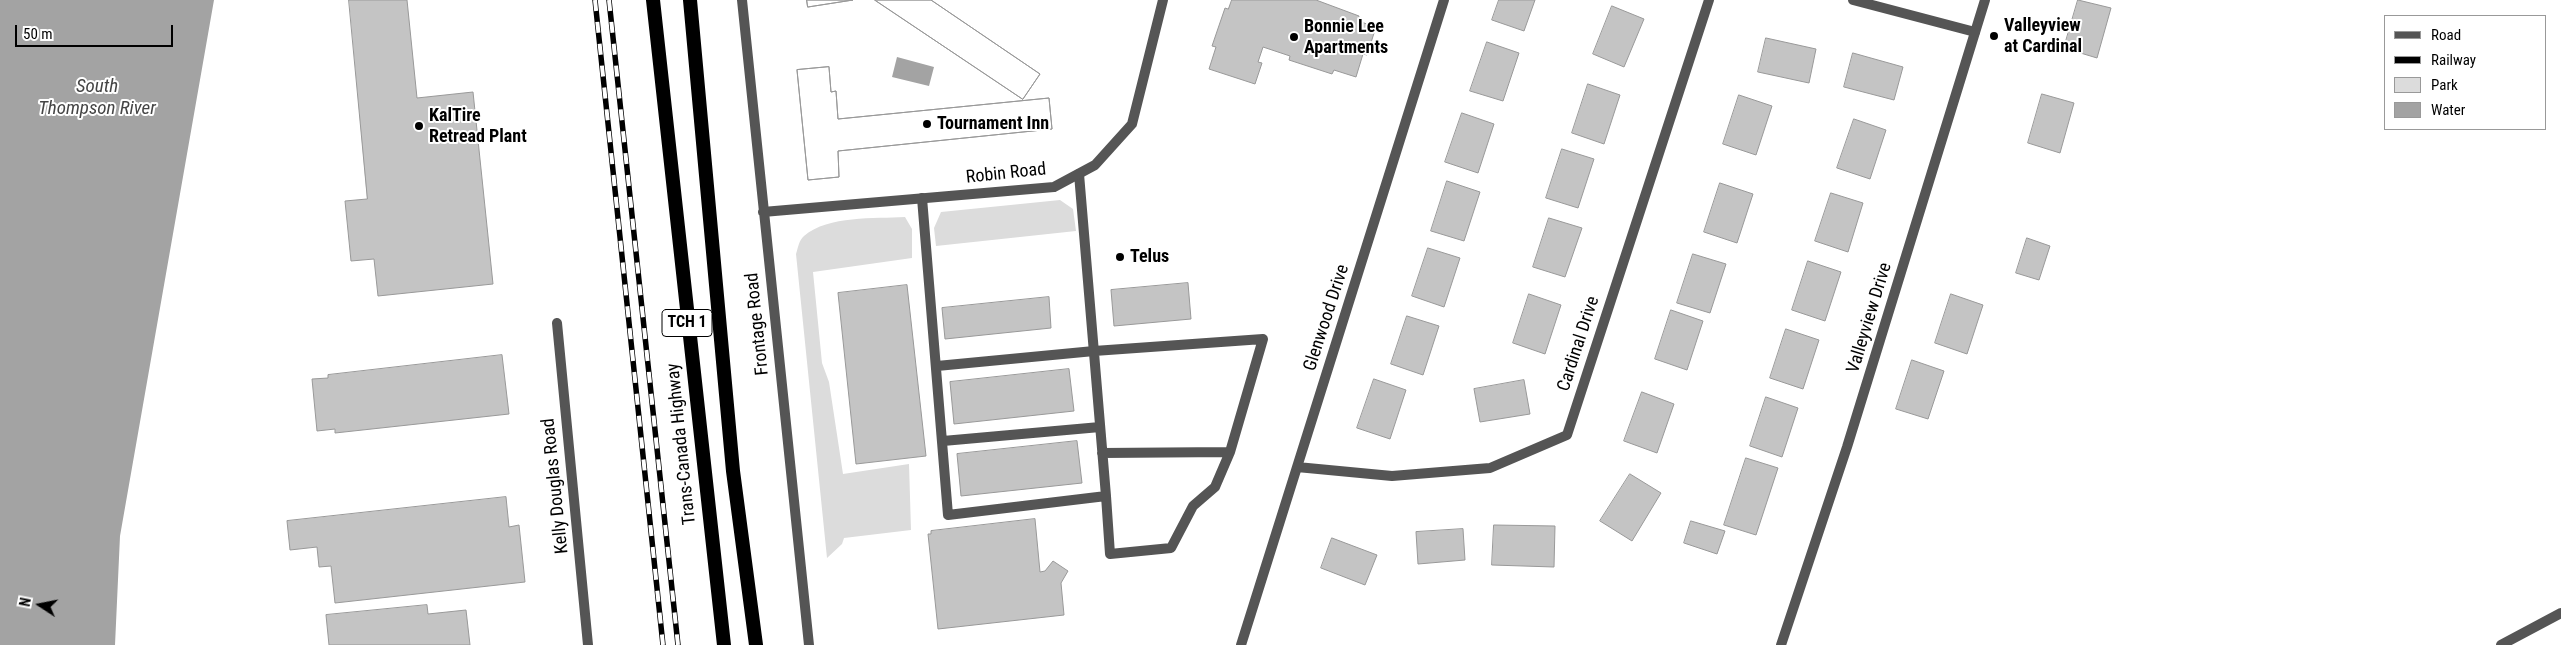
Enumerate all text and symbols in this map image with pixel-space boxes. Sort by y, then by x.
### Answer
scale bar [18,15,175,47]
place label: Valleyview at Cardinal [2004,15,2082,58]
legend [2384,15,2546,130]
place label: Bonnie Lee Apartments [1304,16,1388,58]
text: 50 m [23,25,53,43]
text: Road [2431,26,2461,44]
marker: Valleyview at Cardinal [1988,30,2000,42]
marker: Bonnie Lee Apartments [1288,31,1300,43]
text: Railway [2431,51,2476,69]
water label: South Thompson River [38,76,156,120]
text: Park [2431,76,2458,94]
text: Water [2431,101,2465,119]
place label: KalTire Retread Plant [429,105,527,148]
place label: Tournament Inn [937,113,1049,135]
marker: Tournament Inn [921,118,933,130]
marker: KalTire Retread Plant [413,120,425,132]
street label: Robin Road [965,159,1047,189]
place label: Telus [1130,246,1169,268]
marker: Telus [1114,251,1126,263]
street label: Valleyview Drive [1843,260,1897,376]
street label: Glenwood Drive [1300,262,1354,374]
street label: Frontage Road [742,272,774,376]
street label: Cardinal Drive [1553,294,1605,394]
road number: TCH 1 [662,309,712,336]
street label: Trans-Canada Highway [663,362,701,526]
street label: Kelly Douglas Road [538,417,574,555]
north arrow [15,580,65,630]
text: N [17,596,34,608]

